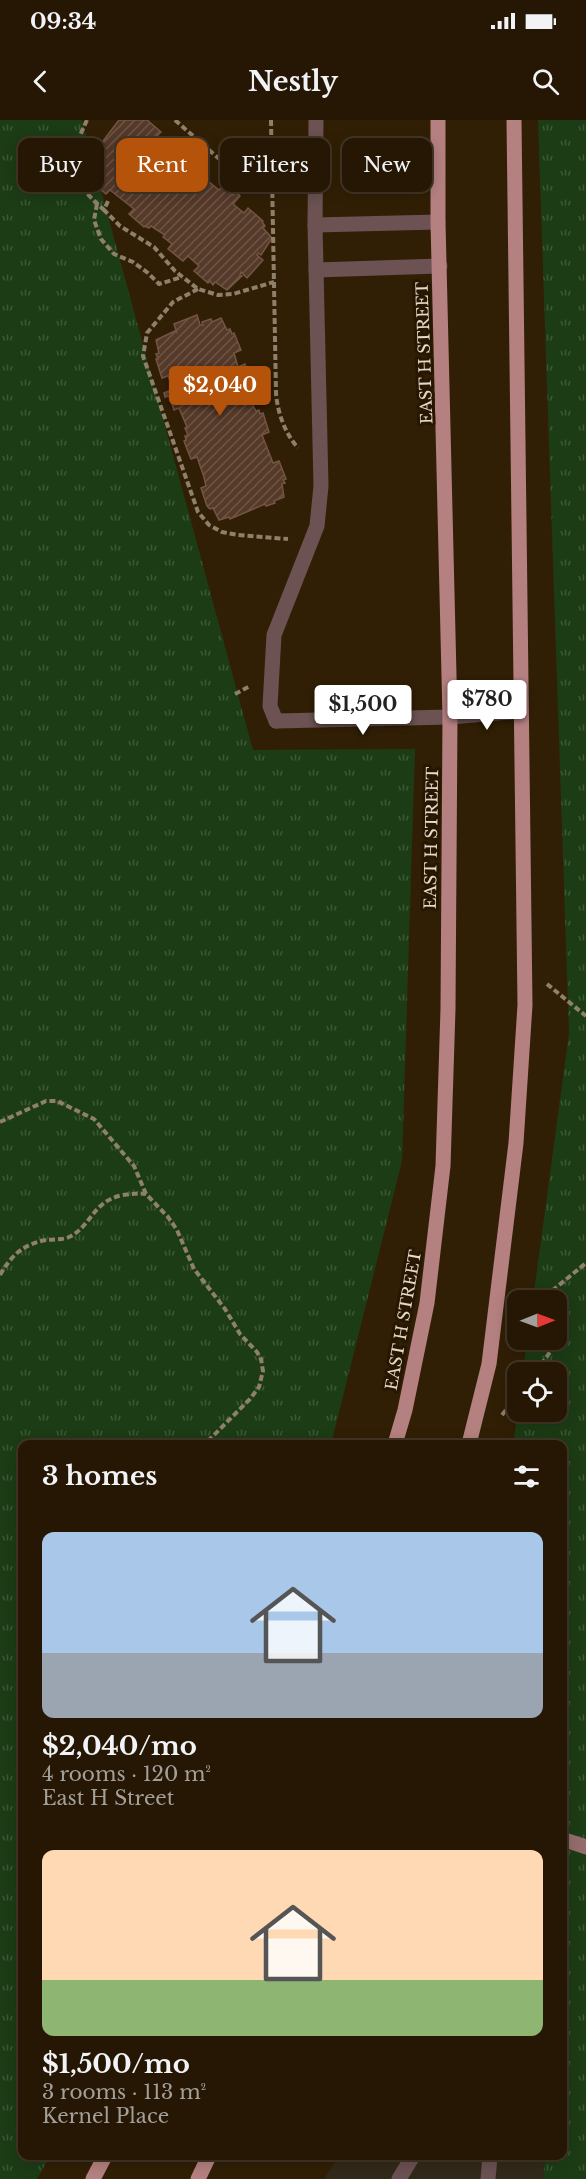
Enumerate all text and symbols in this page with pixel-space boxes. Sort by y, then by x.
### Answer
text: 09:34 [30,8,96,35]
icon: back [24,65,57,98]
text: Nestly [248,65,338,98]
icon: search [529,65,562,98]
chip: Buy [18,138,104,192]
chip: Rent [116,138,208,192]
chip: Filters [220,138,330,192]
chip: New [342,138,432,192]
street label: EAST H STREET [412,281,436,424]
pin: $2,040 [171,366,269,417]
text: $2,040 [183,373,257,397]
pin: $780 [451,680,523,731]
pin: $1,500 [314,685,412,736]
text: $780 [462,687,513,711]
text: $1,500 [329,692,397,716]
street label: EAST H STREET [420,767,442,909]
street label: EAST H STREET [381,1248,425,1392]
north arrow [507,1290,567,1350]
map controls [507,1290,567,1422]
button: locate [507,1362,567,1422]
text: 3 homes [42,1460,157,1492]
icon: filters [510,1460,543,1493]
icon: home [239,1571,347,1679]
text: $2,040/mo [42,1730,197,1762]
text: 4 rooms · 120 m² [42,1762,211,1786]
text: East H Street [42,1786,174,1810]
icon: home [239,1889,347,1997]
text: $1,500/mo [42,2048,190,2080]
text: 3 rooms · 113 m² [42,2080,206,2104]
text: Kernel Place [42,2104,169,2128]

